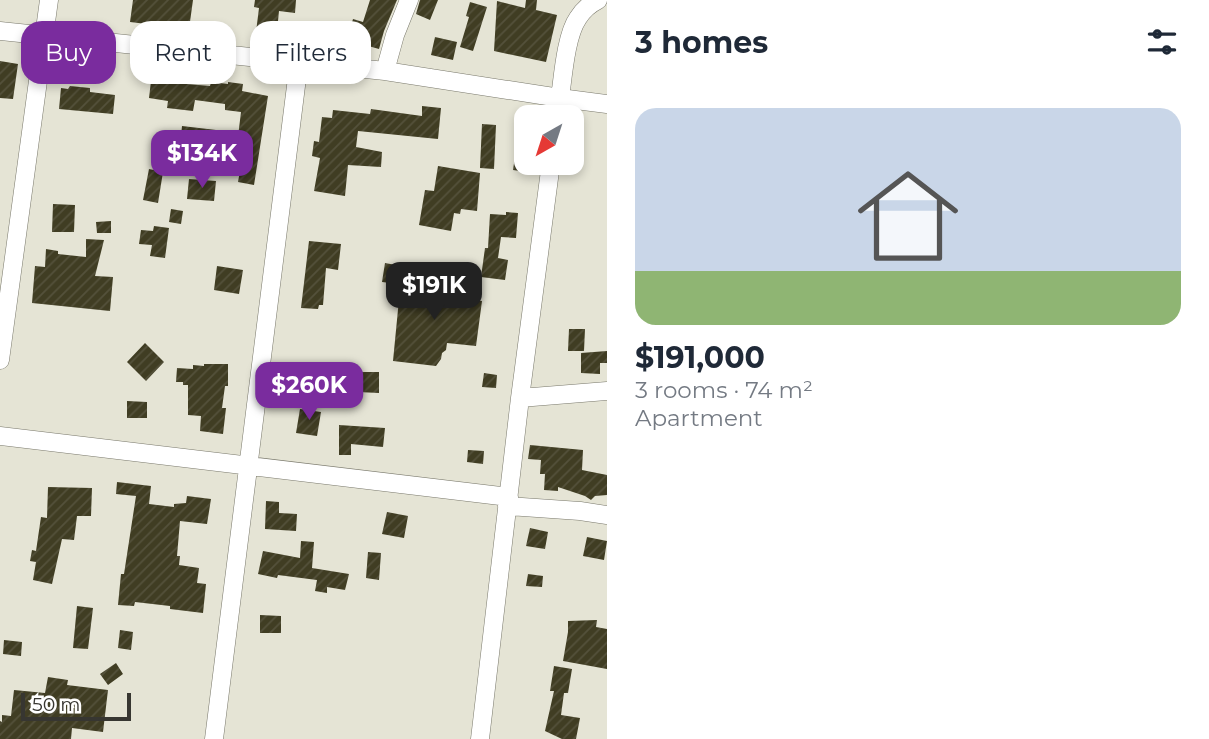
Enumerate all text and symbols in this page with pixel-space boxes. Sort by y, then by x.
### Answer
chip: Buy [21,21,116,84]
chip: Rent [130,21,236,84]
chip: Filters [250,21,371,84]
icon: filters [1143,23,1181,61]
text: 3 homes [635,24,768,61]
north arrow [514,105,584,175]
map controls [514,105,584,175]
pin: $134K [153,130,251,190]
text: $134K [167,139,237,167]
icon: home [845,153,971,279]
pin: $191K [385,262,483,322]
text: $191K [402,271,466,299]
text: $191,000 [635,339,765,376]
pin: $260K [260,362,358,422]
text: $260K [271,371,347,399]
text: 3 rooms · 74 m² [635,376,813,404]
text: Apartment [635,404,763,432]
scale bar [21,690,131,722]
text: 50 m [32,693,80,716]

